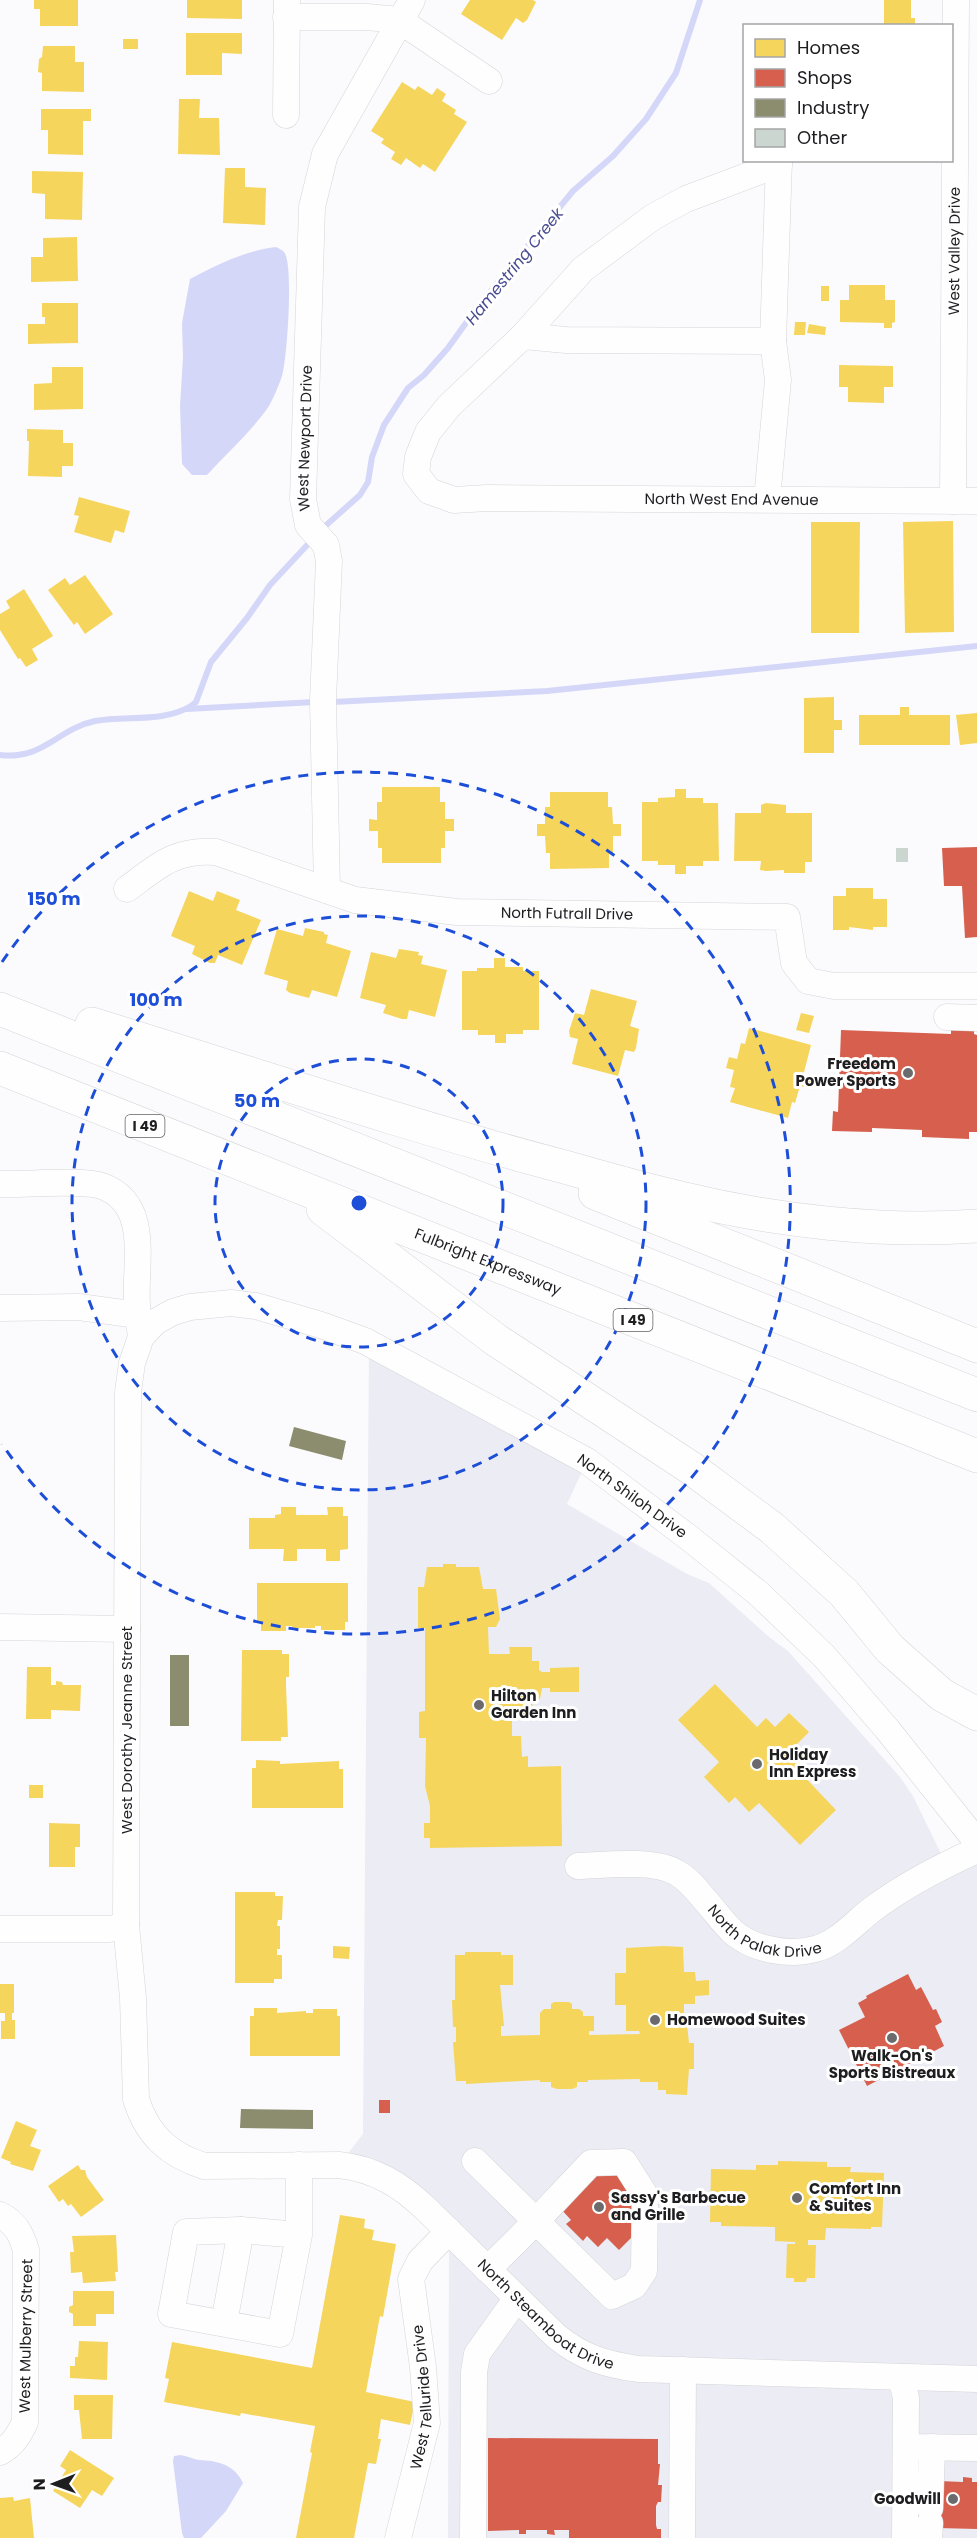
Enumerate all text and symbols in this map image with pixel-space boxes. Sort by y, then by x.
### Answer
legend [743,24,953,162]
text: Homes [797,35,860,60]
text: Shops [797,65,852,90]
text: Industry [797,95,869,120]
text: Other [797,125,847,150]
street label: West Valley Drive [943,187,965,315]
water label: Hamestring Creek [460,202,569,330]
street label: West Newport Drive [292,365,317,513]
street label: North West End Avenue [644,488,819,510]
text: 150 m [27,886,81,911]
street label: North Futrall Drive [501,902,633,925]
text: 100 m [129,987,183,1012]
place label: Freedom Power Sports [795,1053,896,1091]
marker: Freedom Power Sports [901,1066,915,1080]
text: 50 m [234,1088,280,1113]
road number: I 49 [126,1115,164,1137]
centre of rings [349,1193,369,1213]
street label: Fulbright Expressway [412,1223,565,1300]
road number: I 49 [614,1309,652,1331]
street label: North Shiloh Drive [573,1448,692,1543]
street label: West Dorothy Jeanne Street [116,1626,137,1834]
place label: Hilton Garden Inn [491,1685,576,1723]
marker: Hilton Garden Inn [472,1698,486,1712]
place label: Holiday Inn Express [769,1744,856,1782]
marker: Holiday Inn Express [750,1757,764,1771]
street label: North Palak Drive [703,1900,824,1962]
place label: Homewood Suites [667,2009,806,2030]
marker: Homewood Suites [648,2013,662,2027]
marker: Walk-On's Sports Bistreaux [885,2031,899,2045]
place label: Walk-On's Sports Bistreaux [829,2045,955,2083]
place label: Comfort Inn & Suites [809,2178,901,2216]
place label: Sassy's Barbecue and Grille [611,2187,746,2225]
marker: Comfort Inn & Suites [790,2191,804,2205]
marker: Sassy's Barbecue and Grille [592,2200,606,2214]
street label: North Steamboat Drive [473,2254,616,2374]
street label: West Mulberry Street [14,2259,37,2413]
street label: West Telluride Drive [405,2324,437,2472]
north arrow [24,2454,84,2514]
text: N [28,2478,51,2490]
place label: Goodwill [874,2488,941,2509]
marker: Goodwill [946,2492,960,2506]

